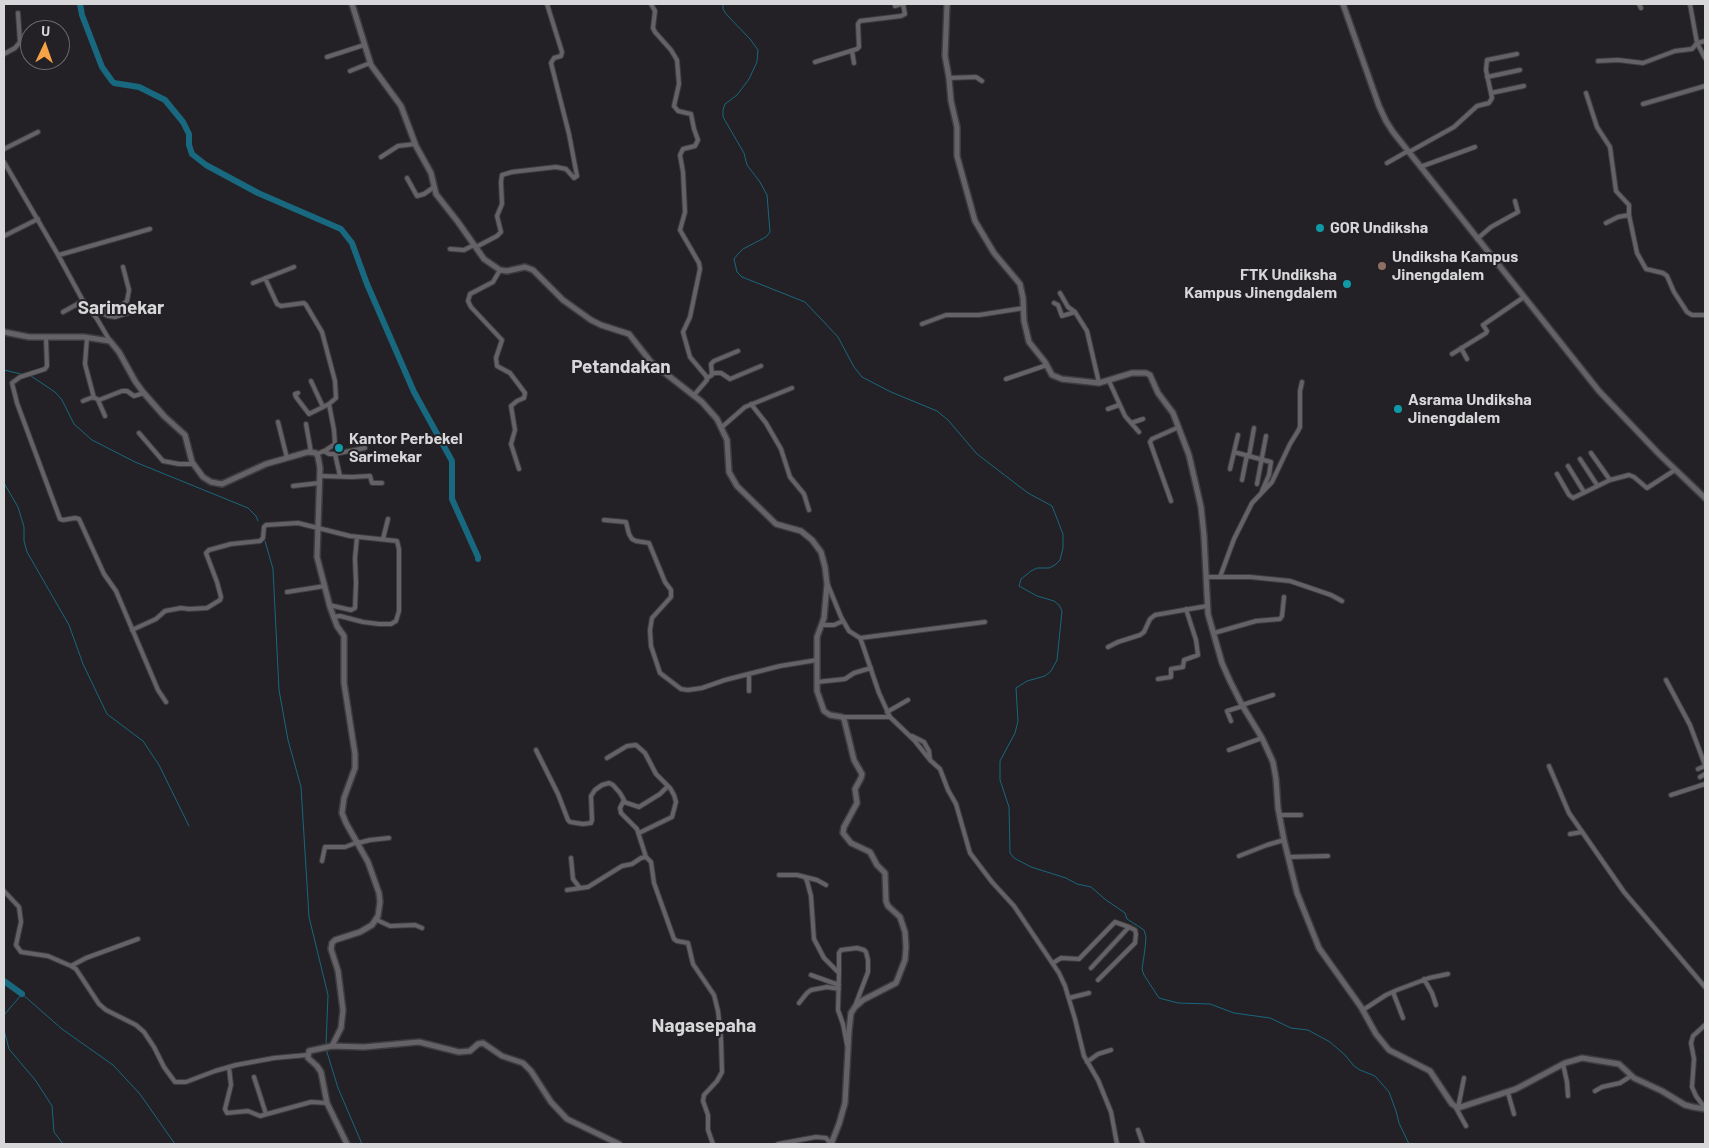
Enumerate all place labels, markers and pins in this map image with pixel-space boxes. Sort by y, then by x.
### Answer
place label: GOR Undiksha [1330,218,1428,238]
marker: GOR Undiksha [1314,222,1326,234]
place label: Undiksha Kampus Jinengdalem [1392,247,1518,285]
marker: Undiksha Kampus Jinengdalem [1376,260,1388,272]
place label: FTK Undiksha Kampus Jinengdalem [1184,265,1337,303]
marker: FTK Undiksha Kampus Jinengdalem [1341,278,1353,290]
place label: Asrama Undiksha Jinengdalem [1408,390,1532,428]
marker: Asrama Undiksha Jinengdalem [1392,403,1404,415]
place label: Kantor Perbekel Sarimekar [349,429,463,467]
marker: Kantor Perbekel Sarimekar [333,442,345,454]

